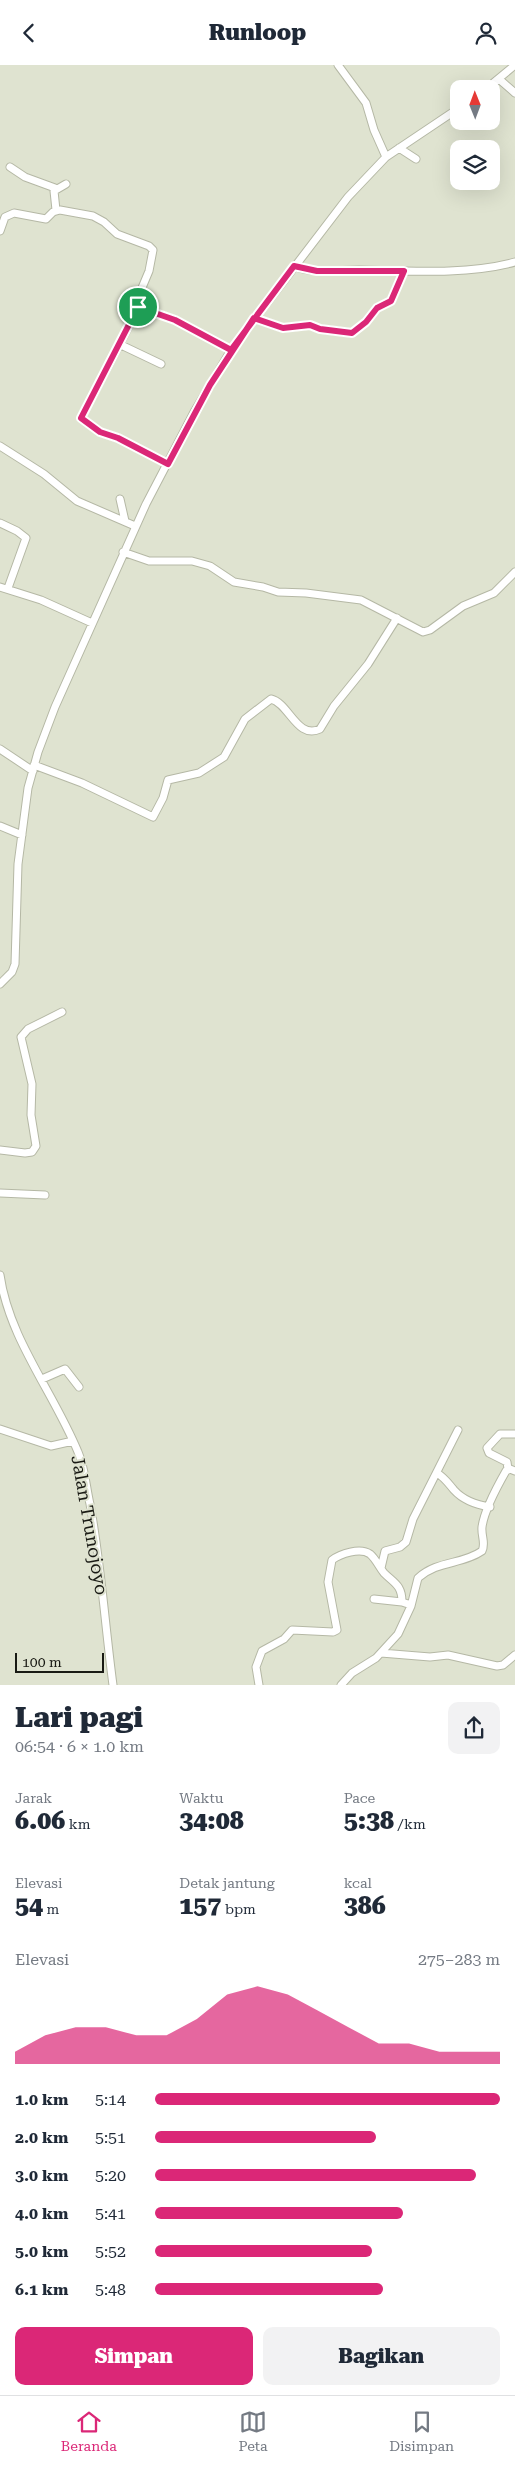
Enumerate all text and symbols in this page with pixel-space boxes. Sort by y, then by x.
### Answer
icon: back [15,19,43,47]
icon: person [472,19,500,47]
text: Runloop [209,20,306,45]
north arrow [450,80,500,130]
map controls [450,80,500,190]
button: layers [450,140,500,190]
pin [117,286,159,328]
icon: arrive [124,293,152,321]
street label: Jalan Trunojoyo [67,1454,113,1596]
scale bar [15,1650,104,1673]
text: 100 m [22,1654,62,1670]
text: Lari pagi [15,1701,143,1734]
button: share [448,1702,500,1754]
text: 06:54 · 6 × 1.0 km [15,1737,144,1756]
text: Jarak [15,1790,52,1806]
text: Waktu [179,1790,223,1806]
text: Pace [344,1790,375,1806]
text: 6.06 [15,1806,65,1835]
text: 34:08 [179,1806,244,1835]
text: 5:38 [344,1806,394,1835]
text: km [65,1816,91,1832]
text: /km [394,1816,426,1832]
text: Elevasi [15,1875,62,1891]
text: Detak jantung [179,1875,275,1891]
text: kcal [344,1875,372,1891]
text: 54 [15,1891,43,1920]
text: 157 [179,1891,221,1920]
text: 386 [344,1891,386,1920]
text: m [43,1901,59,1917]
text: bpm [221,1901,256,1917]
text: Elevasi [15,1950,69,1969]
text: 275–283 m [418,1950,500,1969]
text: 1.0 km [15,2090,68,2109]
text: 5:14 [95,2090,126,2109]
text: 2.0 km [15,2128,68,2147]
text: 5:51 [95,2128,126,2147]
text: 3.0 km [15,2166,68,2185]
text: 5:20 [95,2166,126,2185]
text: 4.0 km [15,2204,68,2223]
text: 5:41 [95,2204,126,2223]
text: 5.0 km [15,2242,68,2261]
text: 5:52 [95,2242,126,2261]
text: 6.1 km [15,2280,68,2299]
text: 5:48 [95,2280,126,2299]
button: Simpan [15,2327,253,2385]
button: Bagikan [263,2327,500,2385]
tab: Beranda [61,2408,117,2454]
tab: Peta [238,2408,268,2454]
tab: Disimpan [389,2408,454,2454]

